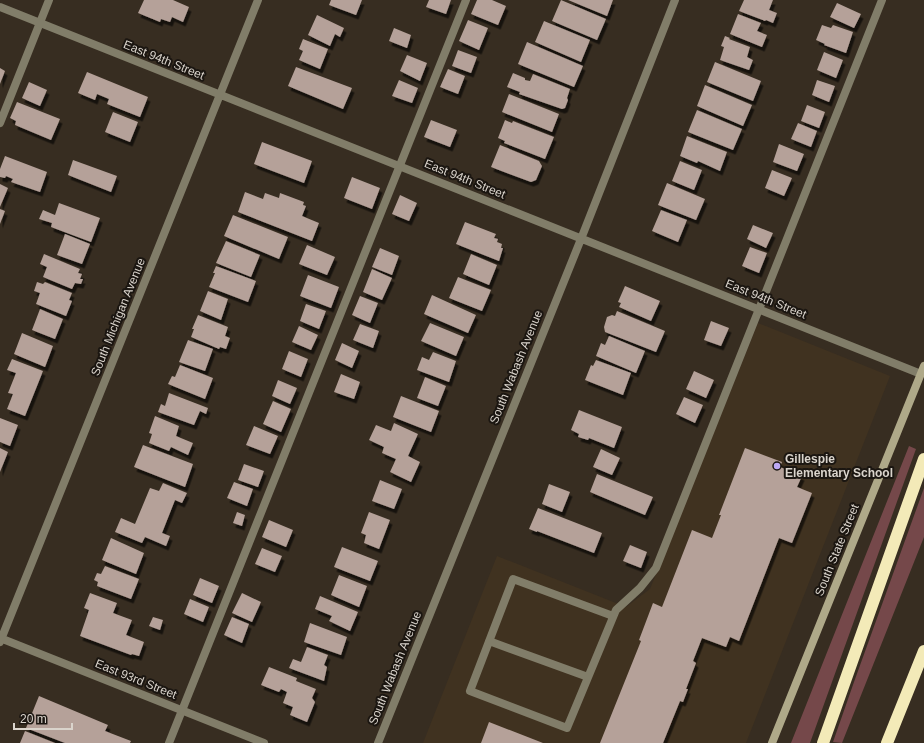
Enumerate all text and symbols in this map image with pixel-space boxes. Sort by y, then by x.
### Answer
street label: East 94th Street [121,37,207,83]
street label: East 94th Street [422,156,508,202]
street label: South Michigan Avenue [88,256,148,378]
street label: East 94th Street [723,276,809,322]
street label: South Wabash Avenue [487,308,545,426]
place label: Gillespie Elementary School [785,452,893,480]
marker: Gillespie Elementary School [772,461,782,471]
street label: South State Street [812,501,862,598]
street label: South Wabash Avenue [366,609,424,727]
street label: East 93rd Street [93,656,179,702]
scale bar [14,705,72,731]
text: 20 m [20,712,47,726]

